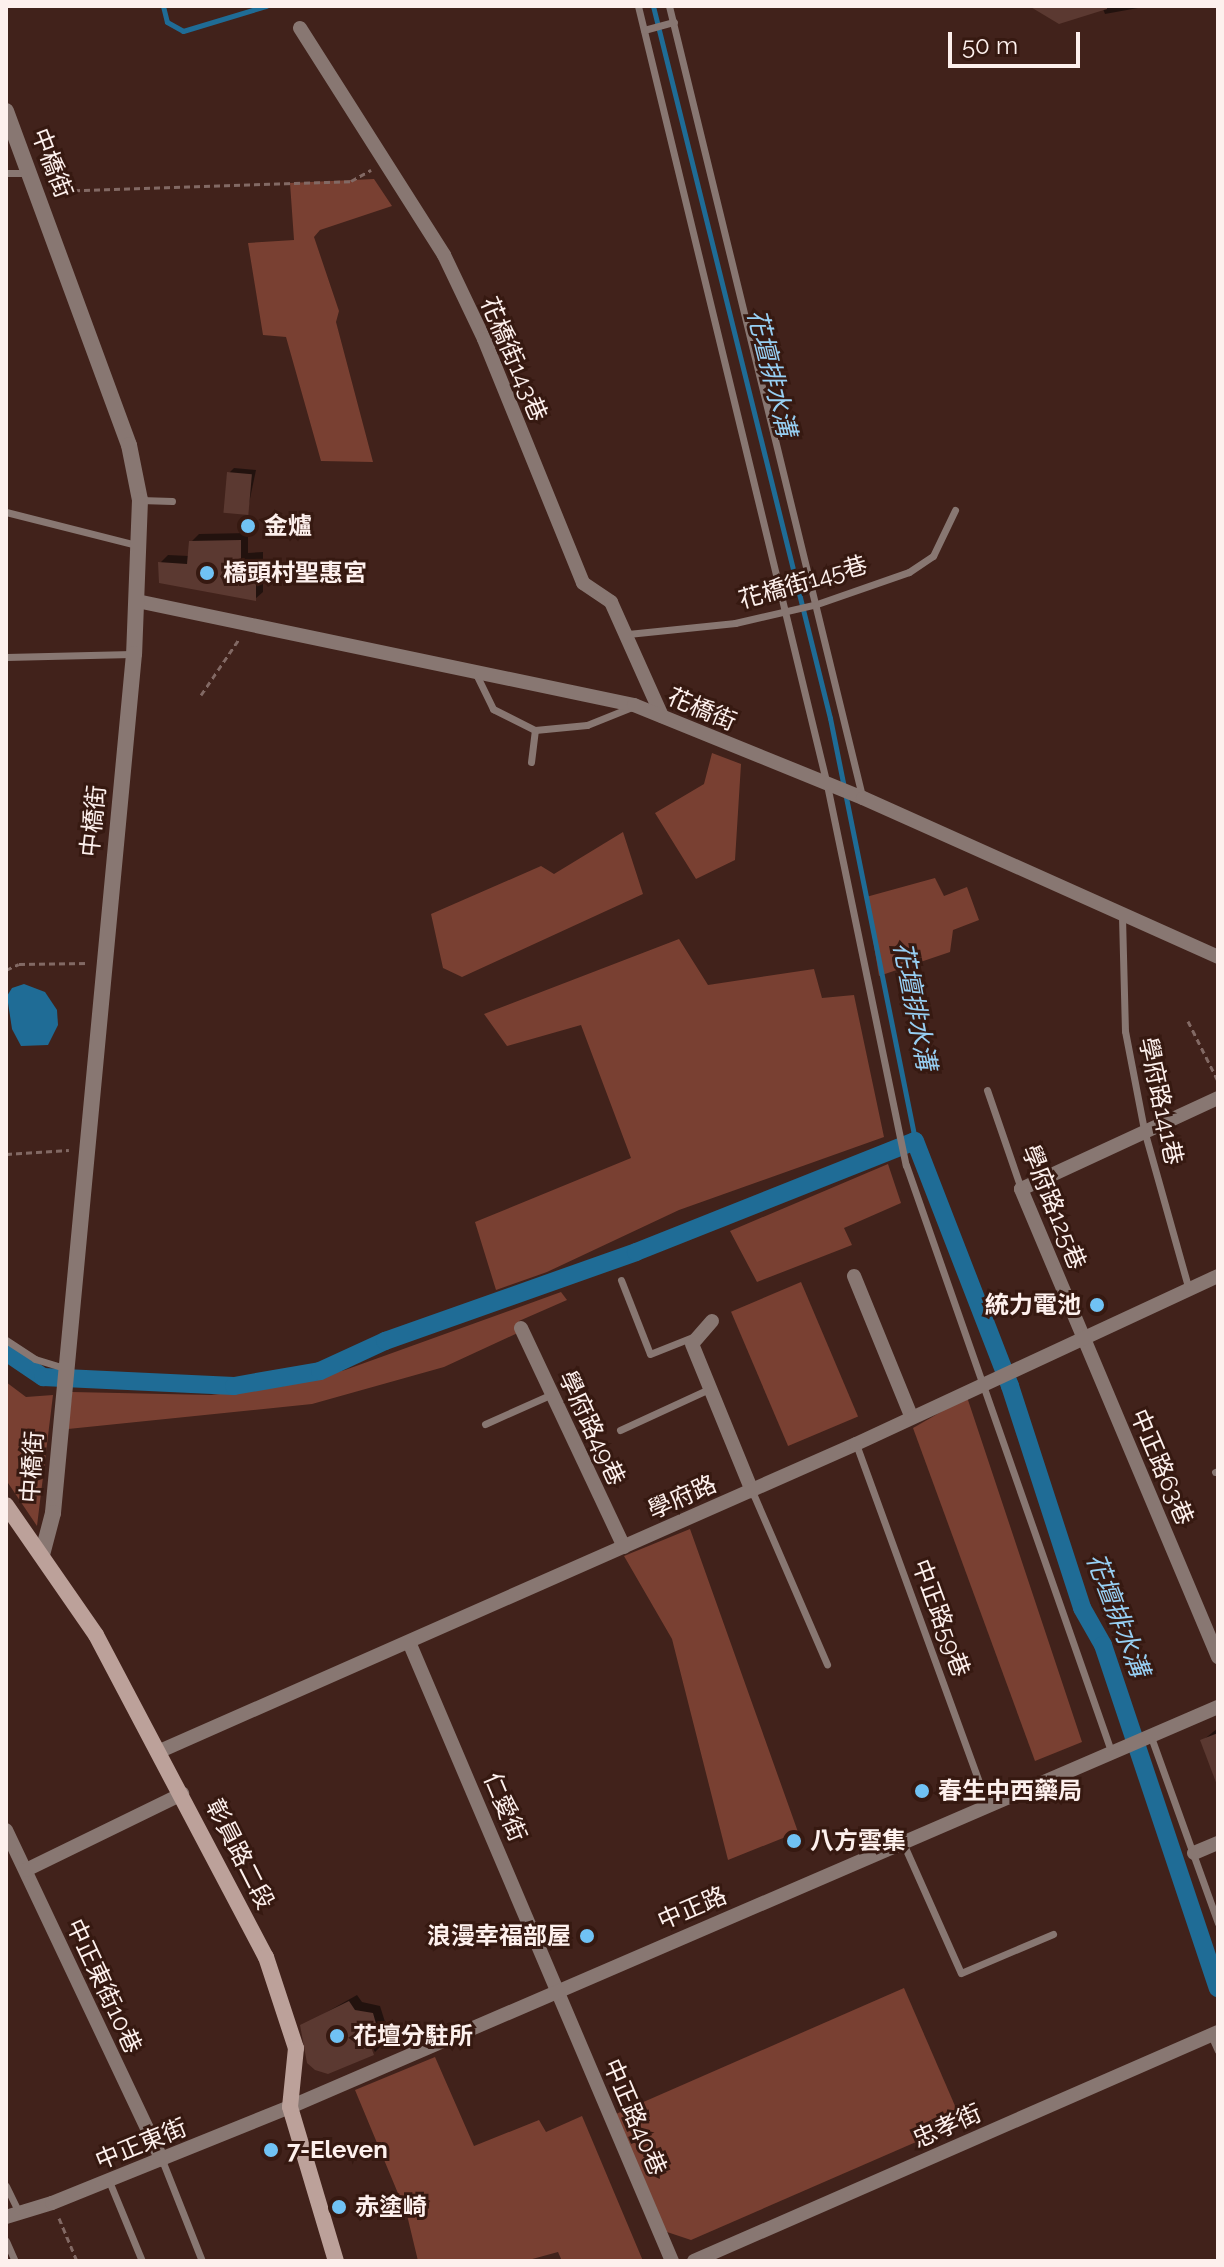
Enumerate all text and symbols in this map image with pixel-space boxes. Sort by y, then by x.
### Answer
scale bar [952,16,1084,66]
text: 50 m [962,31,1018,60]
street label: 中橋街 [26,124,78,202]
street label: 花橋街143巷 [475,293,553,425]
water label: 花壇排水溝 [740,306,802,440]
place label: 金爐 [264,512,312,540]
marker: 金爐 [239,517,257,535]
street label: 花橋街145巷 [735,550,871,614]
place label: 橋頭村聖惠宮 [223,559,367,587]
marker: 橋頭村聖惠宮 [198,564,216,582]
street label: 花橋街 [663,682,741,736]
street label: 中橋街 [75,784,111,858]
water label: 花壇排水溝 [886,939,942,1073]
street label: 學府路141巷 [1133,1035,1189,1167]
street label: 學府路125巷 [1016,1140,1092,1274]
place label: 統力電池 [985,1291,1081,1319]
marker: 統力電池 [1088,1296,1106,1314]
street label: 學府路49巷 [553,1366,631,1490]
street label: 中正路63巷 [1125,1405,1199,1529]
street label: 中橋街 [15,1430,49,1504]
street label: 學府路 [643,1469,721,1525]
water label: 花壇排水溝 [1079,1549,1155,1681]
street label: 中正路59巷 [906,1555,976,1681]
street label: 仁愛街 [478,1768,532,1846]
place label: 春生中西藥局 [938,1777,1082,1805]
marker: 春生中西藥局 [913,1782,931,1800]
street label: 彰員路二段 [200,1794,280,1914]
place label: 八方雲集 [810,1827,906,1855]
marker: 八方雲集 [785,1832,803,1850]
street label: 中正路 [653,1881,731,1935]
street label: 中正東街10巷 [60,1914,148,2058]
place label: 浪漫幸福部屋 [427,1922,571,1950]
marker: 浪漫幸福部屋 [578,1927,596,1945]
place label: 花壇分駐所 [353,2022,473,2050]
marker: 花壇分駐所 [328,2027,346,2045]
street label: 中正路40巷 [598,2054,672,2180]
street label: 忠孝街 [908,2098,986,2154]
street label: 中正東街 [91,2113,191,2175]
place label: 7-Eleven [287,2136,388,2164]
marker: 7-Eleven [262,2141,280,2159]
place label: 赤塗崎 [355,2193,427,2221]
marker: 赤塗崎 [330,2198,348,2216]

